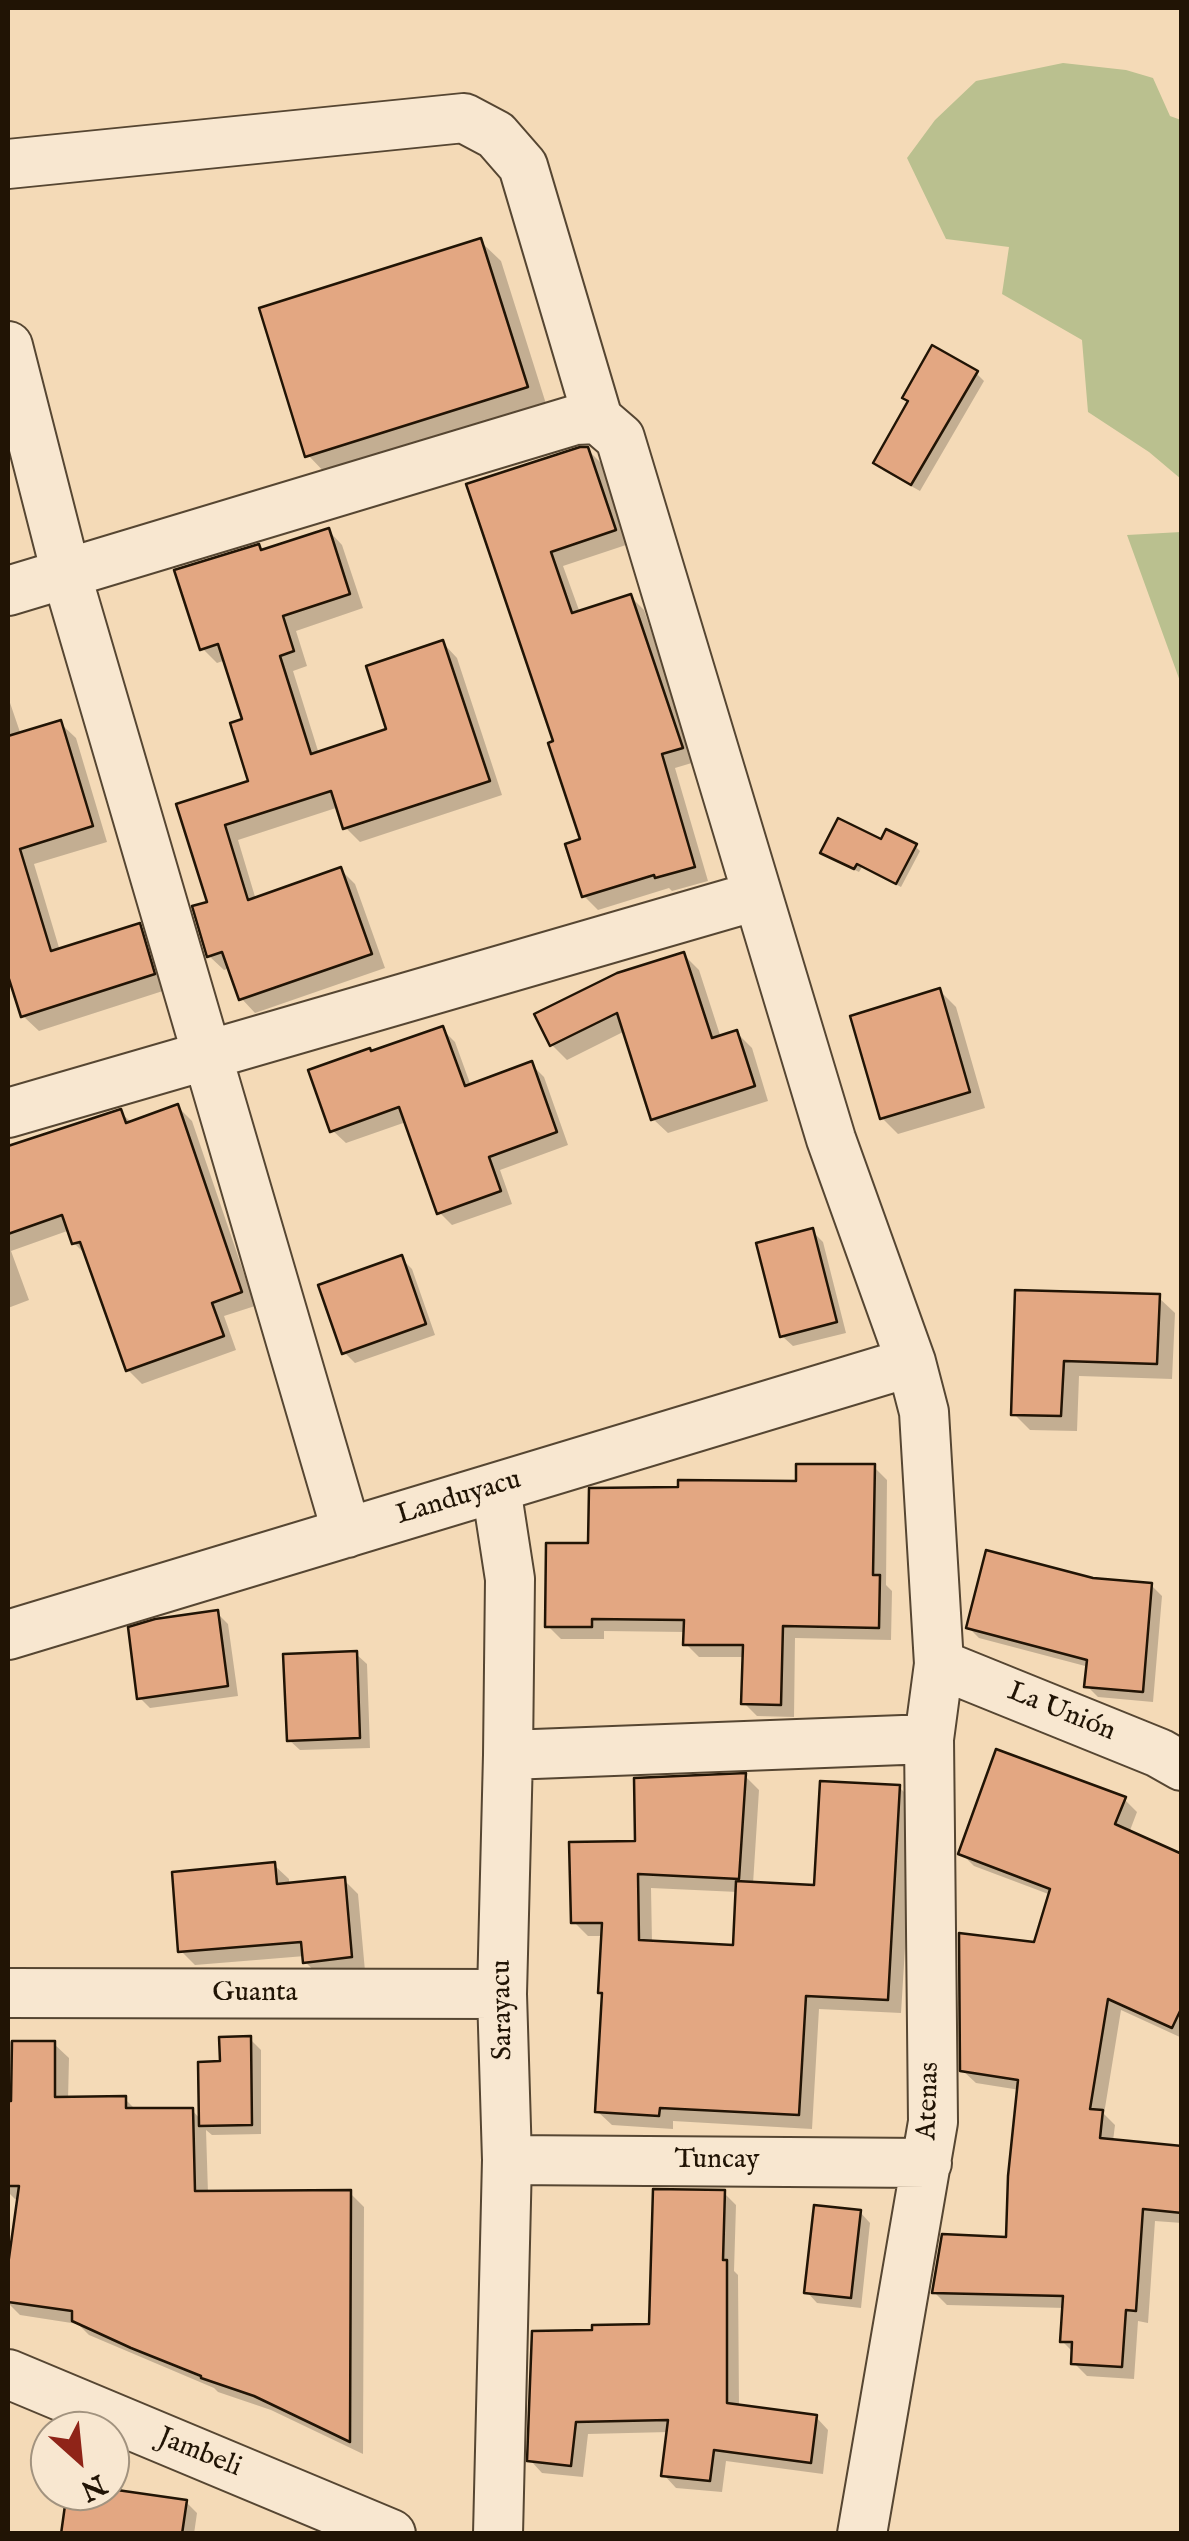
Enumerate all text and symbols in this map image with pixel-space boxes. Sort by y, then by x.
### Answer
street label: Landuyacu [393,1464,525,1534]
street label: La Unión [1002,1676,1120,1750]
street label: Sarayacu [486,1959,522,2061]
street label: Guanta [212,1977,298,2011]
street label: Atenas [912,2061,948,2141]
street label: Tuncay [674,2144,760,2178]
north arrow [30,2411,130,2511]
street label: Jambeli [152,2422,246,2486]
text: N [74,2465,112,2507]

